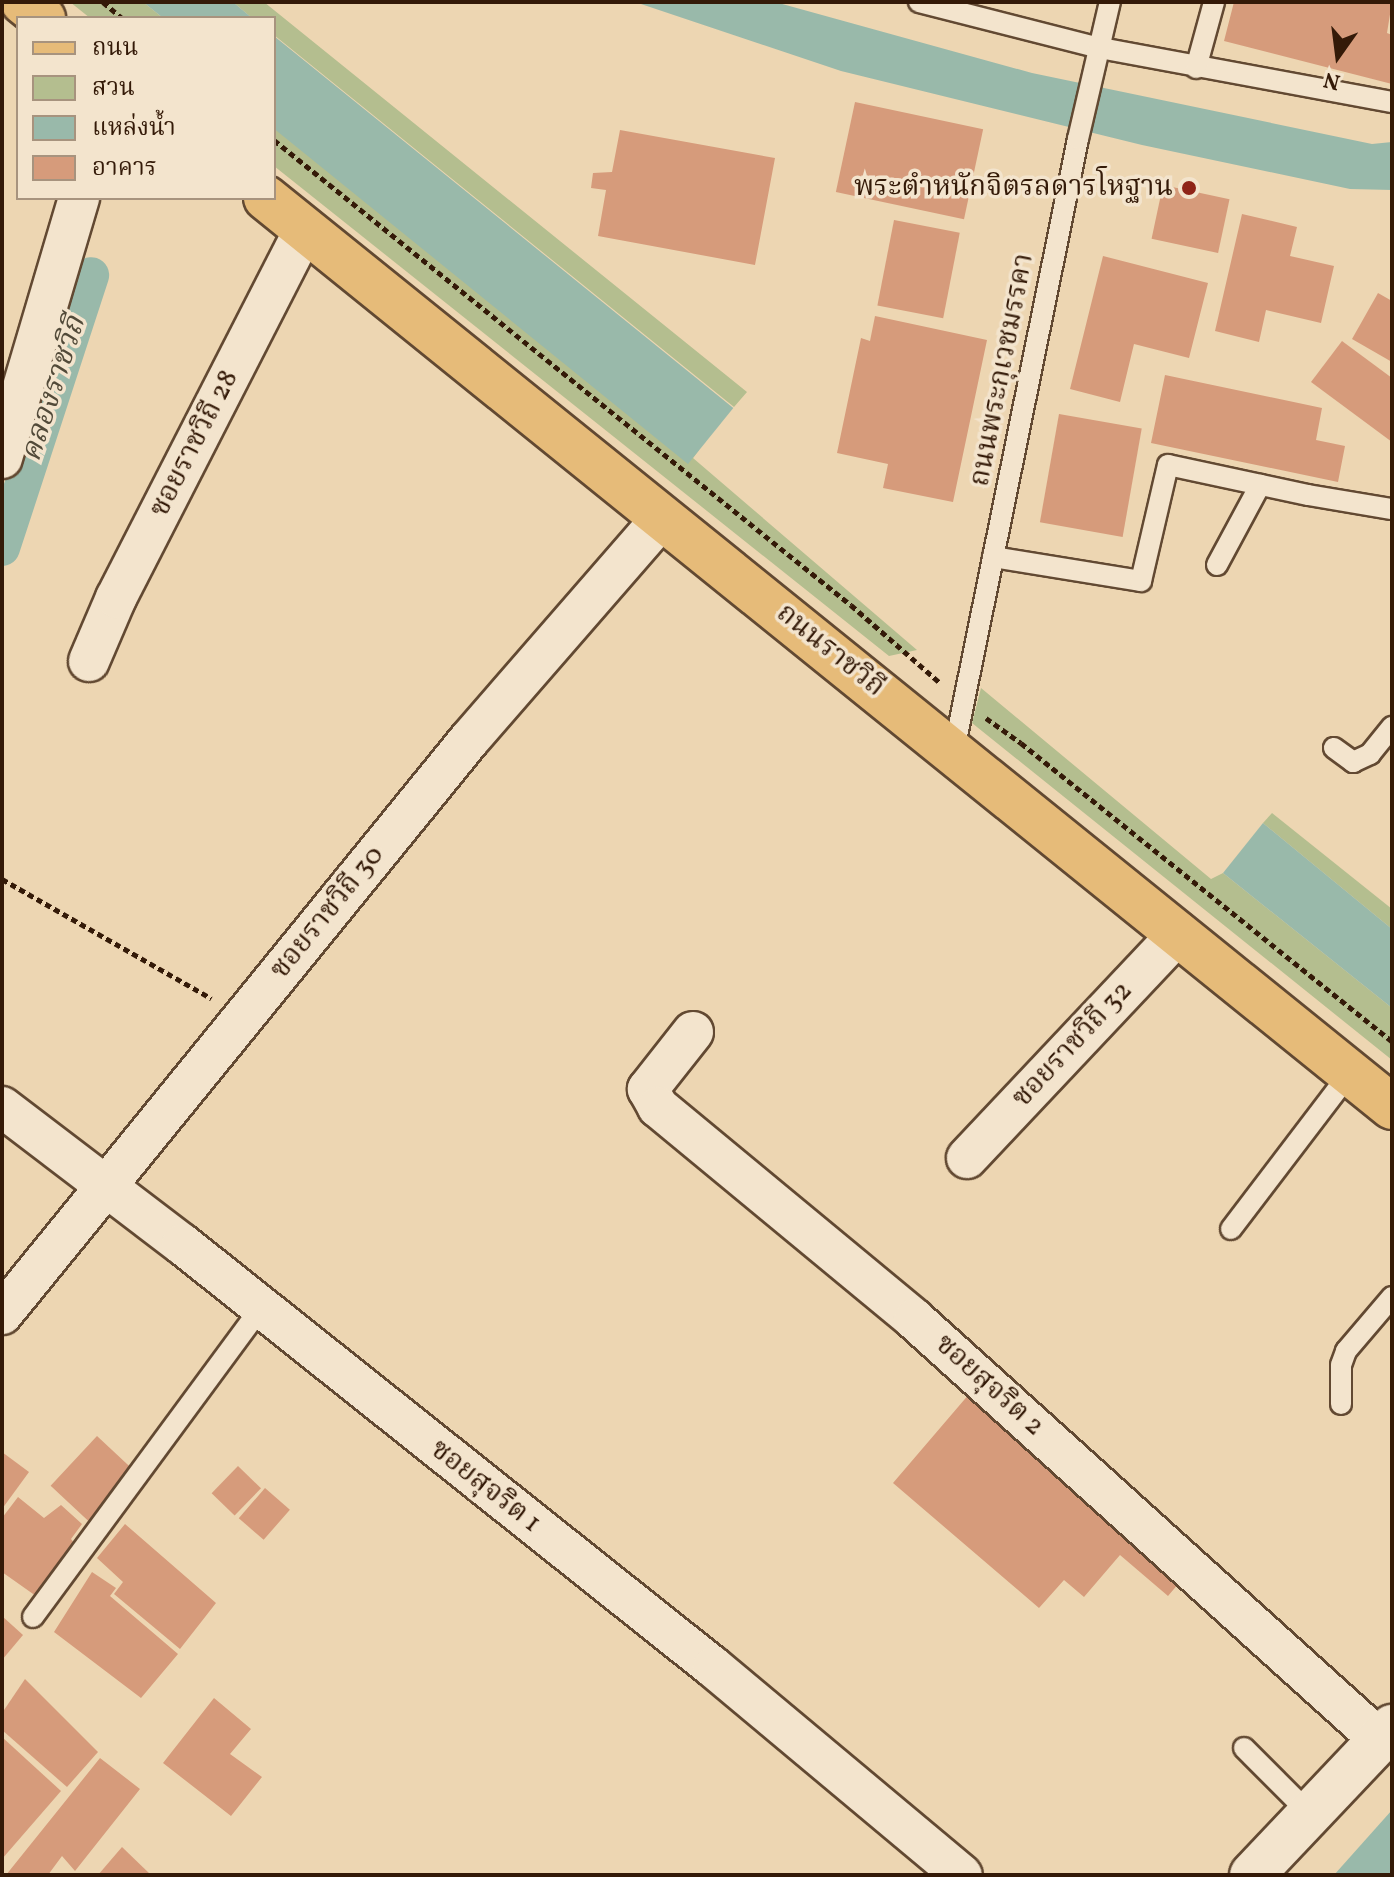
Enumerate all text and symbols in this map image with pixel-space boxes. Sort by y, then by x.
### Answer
legend [16,16,276,200]
north arrow [1298,16,1378,96]
text: ถนน [92,32,138,66]
text: N [1321,63,1344,97]
text: สวน [92,72,135,106]
text: แหล่งน้ำ [92,112,176,146]
text: อาคาร [92,152,157,186]
place label: พระตำหนักจิตรลดารโหฐาน [854,171,1173,205]
marker: พระตำหนักจิตรลดารโหฐาน [1180,179,1198,197]
street label: ถนนพระกุเวชมรรคา [964,251,1042,489]
water label: คลองราชวิถี [14,312,94,466]
street label: ซอยราชวิถี 28 [144,365,246,523]
street label: ถนนราชวิถี [769,597,891,705]
street label: ซอยราชวิถี 30 [264,840,392,986]
street label: ซอยราชวิถี 32 [1006,975,1140,1115]
street label: ซอยสุจริต 2 [927,1328,1051,1444]
street label: ซอยสุจริต 1 [423,1433,547,1541]

